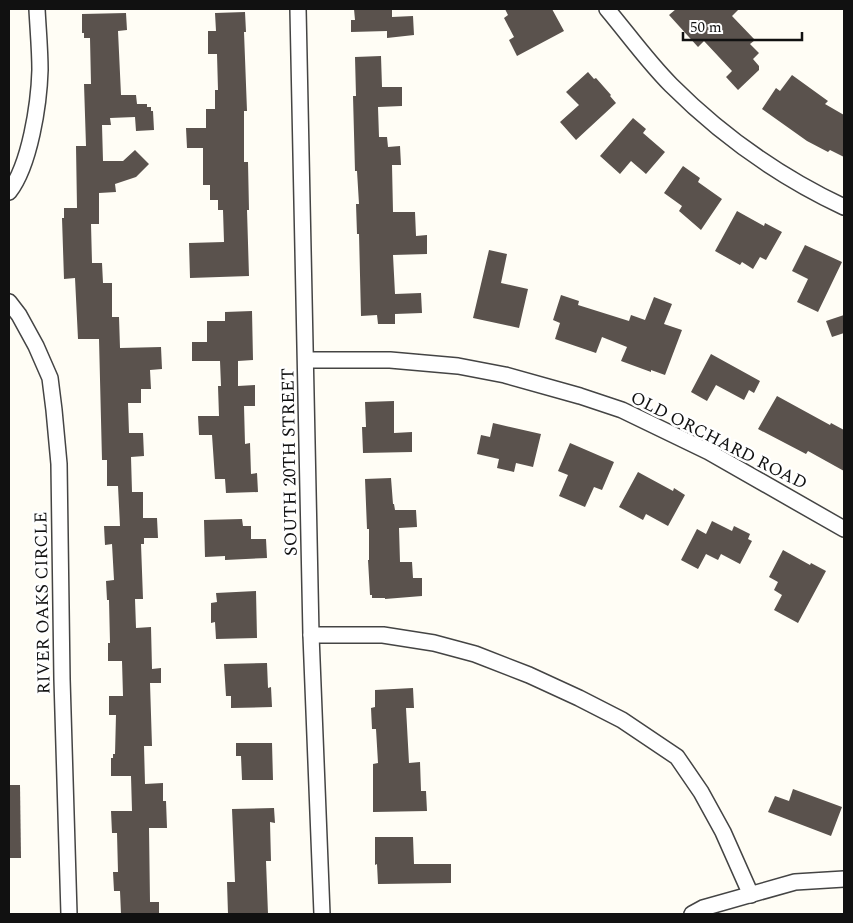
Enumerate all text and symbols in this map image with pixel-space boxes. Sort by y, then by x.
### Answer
scale bar [683,10,802,42]
text: 50 m [690,16,722,39]
street label: SOUTH 20TH STREET [274,368,305,556]
street label: OLD ORCHARD ROAD [626,384,812,497]
street label: RIVER OAKS CIRCLE [27,511,58,695]

